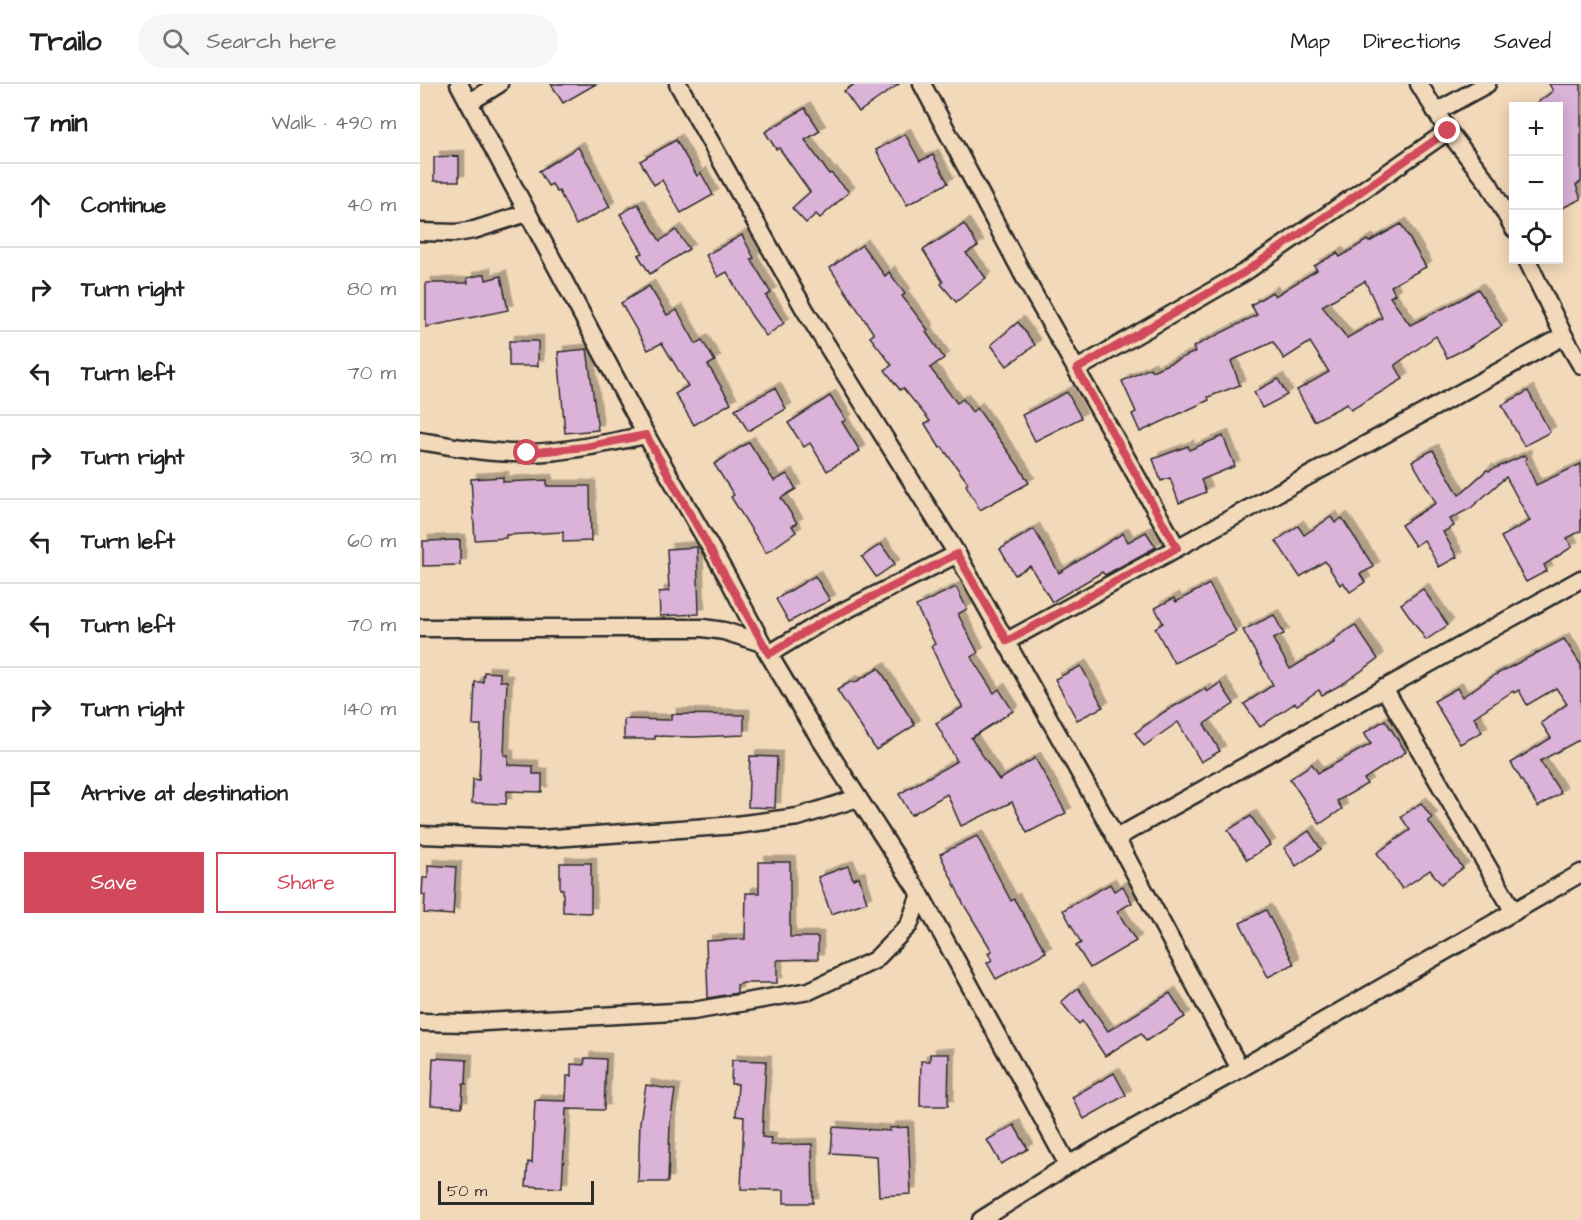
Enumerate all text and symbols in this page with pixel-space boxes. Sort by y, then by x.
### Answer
search box [138,14,558,68]
text: Trailo [30,22,102,61]
icon: search [159,25,192,58]
text: Search here [207,26,336,57]
text: Map [1290,27,1330,56]
text: Directions [1363,27,1461,56]
text: Saved [1494,27,1551,56]
map controls [1509,102,1563,264]
button: + [1509,102,1563,156]
text: 7 min [24,105,88,141]
text: Walk · 490 m [272,109,396,137]
route end [1434,117,1460,143]
button: − [1509,156,1563,210]
icon: ahead [24,189,57,222]
text: Continue [81,190,166,221]
text: 40 m [346,191,396,219]
button: locate [1509,210,1563,264]
icon: right [24,273,57,306]
text: Turn right [81,274,184,305]
text: 80 m [347,275,396,303]
icon: left [24,357,57,390]
text: Turn left [81,358,175,389]
text: 70 m [348,359,396,387]
route start [513,439,539,465]
icon: right [24,441,57,474]
text: Turn right [81,442,184,473]
text: 30 m [350,443,396,471]
icon: left [24,525,57,558]
text: Turn left [81,526,175,557]
text: 60 m [347,527,396,555]
icon: left [24,609,57,642]
text: Turn left [81,610,175,641]
text: 70 m [348,611,396,639]
icon: right [24,693,57,726]
text: Turn right [81,694,184,725]
text: 140 m [344,695,396,723]
icon: arrive [24,777,57,810]
text: Arrive at destination [81,778,288,809]
button: Save [24,852,204,913]
button: Share [216,852,396,913]
scale bar [438,1178,594,1206]
text: 50 m [447,1180,487,1202]

